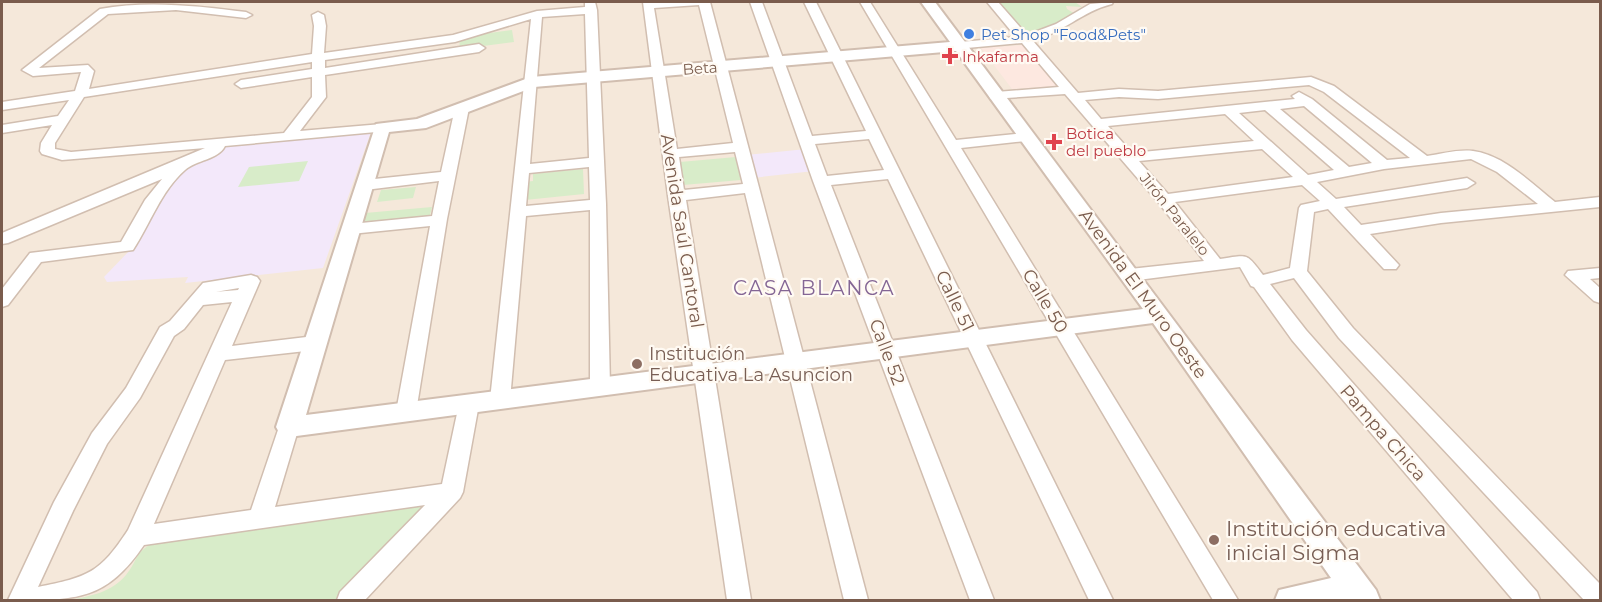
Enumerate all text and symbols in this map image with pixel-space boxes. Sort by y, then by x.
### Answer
place label: Pet Shop "Food&Pets" [981,25,1146,44]
marker: Pet Shop "Food&Pets" [962,27,976,41]
place label: Inkafarma [962,47,1039,66]
marker: Inkafarma [943,49,957,63]
street label: Beta [682,57,718,79]
place label: Botica del pueblo [1066,124,1146,160]
street label: Avenida Saúl Cantoral [656,132,708,330]
marker: Botica del pueblo [1047,135,1061,149]
street label: Jirón Paralelo [1135,168,1214,259]
street label: Avenida El Muro Oeste [1074,205,1212,383]
street label: Calle 50 [1017,265,1073,337]
street label: Calle 51 [931,267,979,335]
district label: CASA BLANCA [733,276,895,300]
street label: Calle 52 [864,316,910,388]
place label: Institución Educativa La Asuncion [649,343,853,386]
marker: Institución Educativa La Asuncion [630,357,644,371]
street label: Pampa Chica [1335,380,1431,486]
place label: Institución educativa inicial Sigma [1226,516,1446,565]
marker: Institución educativa inicial Sigma [1207,533,1221,547]

